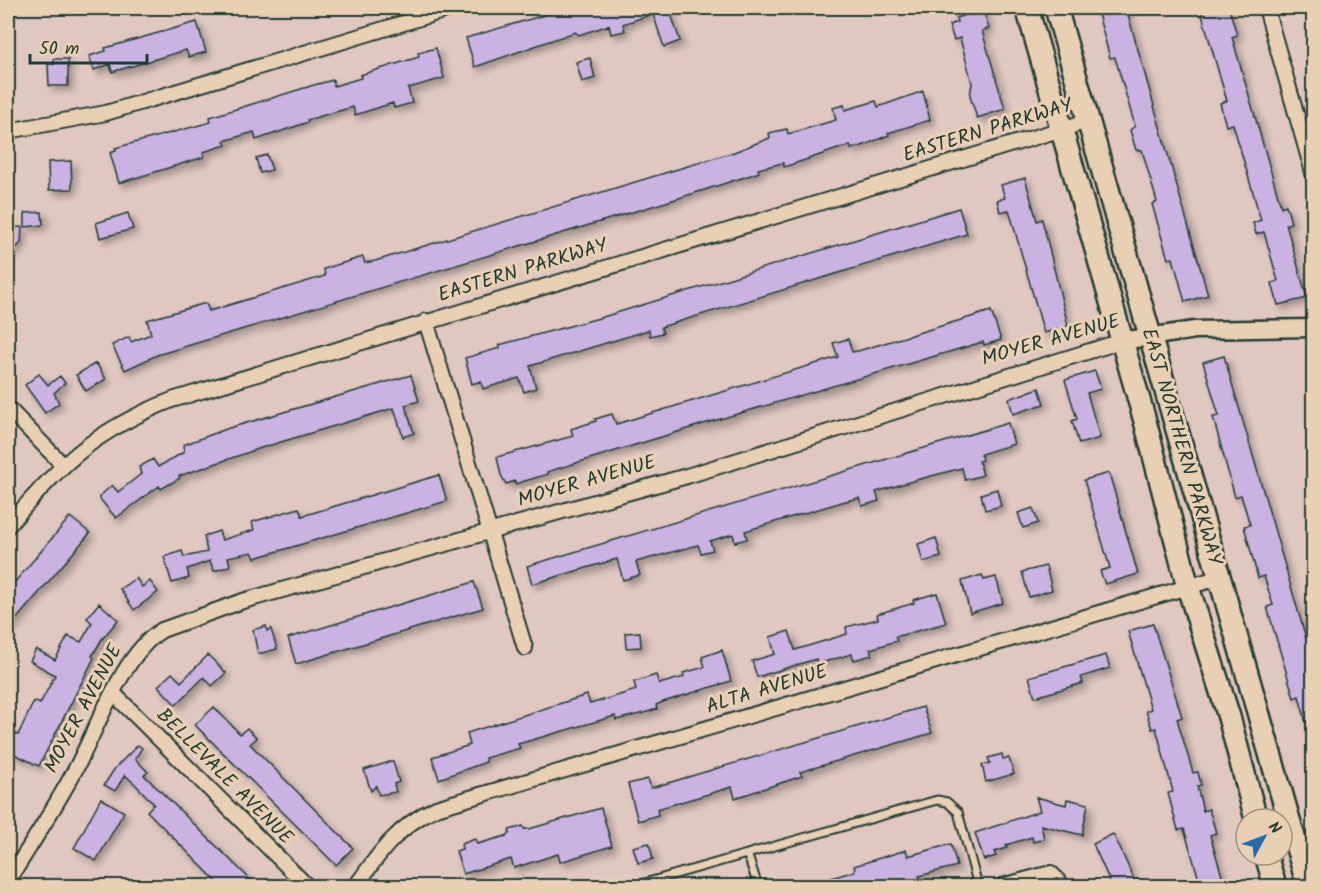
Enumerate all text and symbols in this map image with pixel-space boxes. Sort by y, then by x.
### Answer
scale bar [30,27,147,65]
text: 50 m [39,35,79,64]
street label: EASTERN PARKWAY [899,90,1078,172]
street label: EASTERN PARKWAY [434,230,613,312]
street label: MOYER AVENUE [978,306,1125,376]
street label: EAST NORTHERN PARKWAY [1132,325,1231,571]
street label: MOYER AVENUE [514,447,661,517]
street label: MOYER AVENUE [36,637,132,779]
street label: ALTA AVENUE [702,656,833,724]
street label: BELLEVALE AVENUE [148,701,301,854]
north arrow [1234,807,1294,867]
text: N [1261,816,1287,840]

